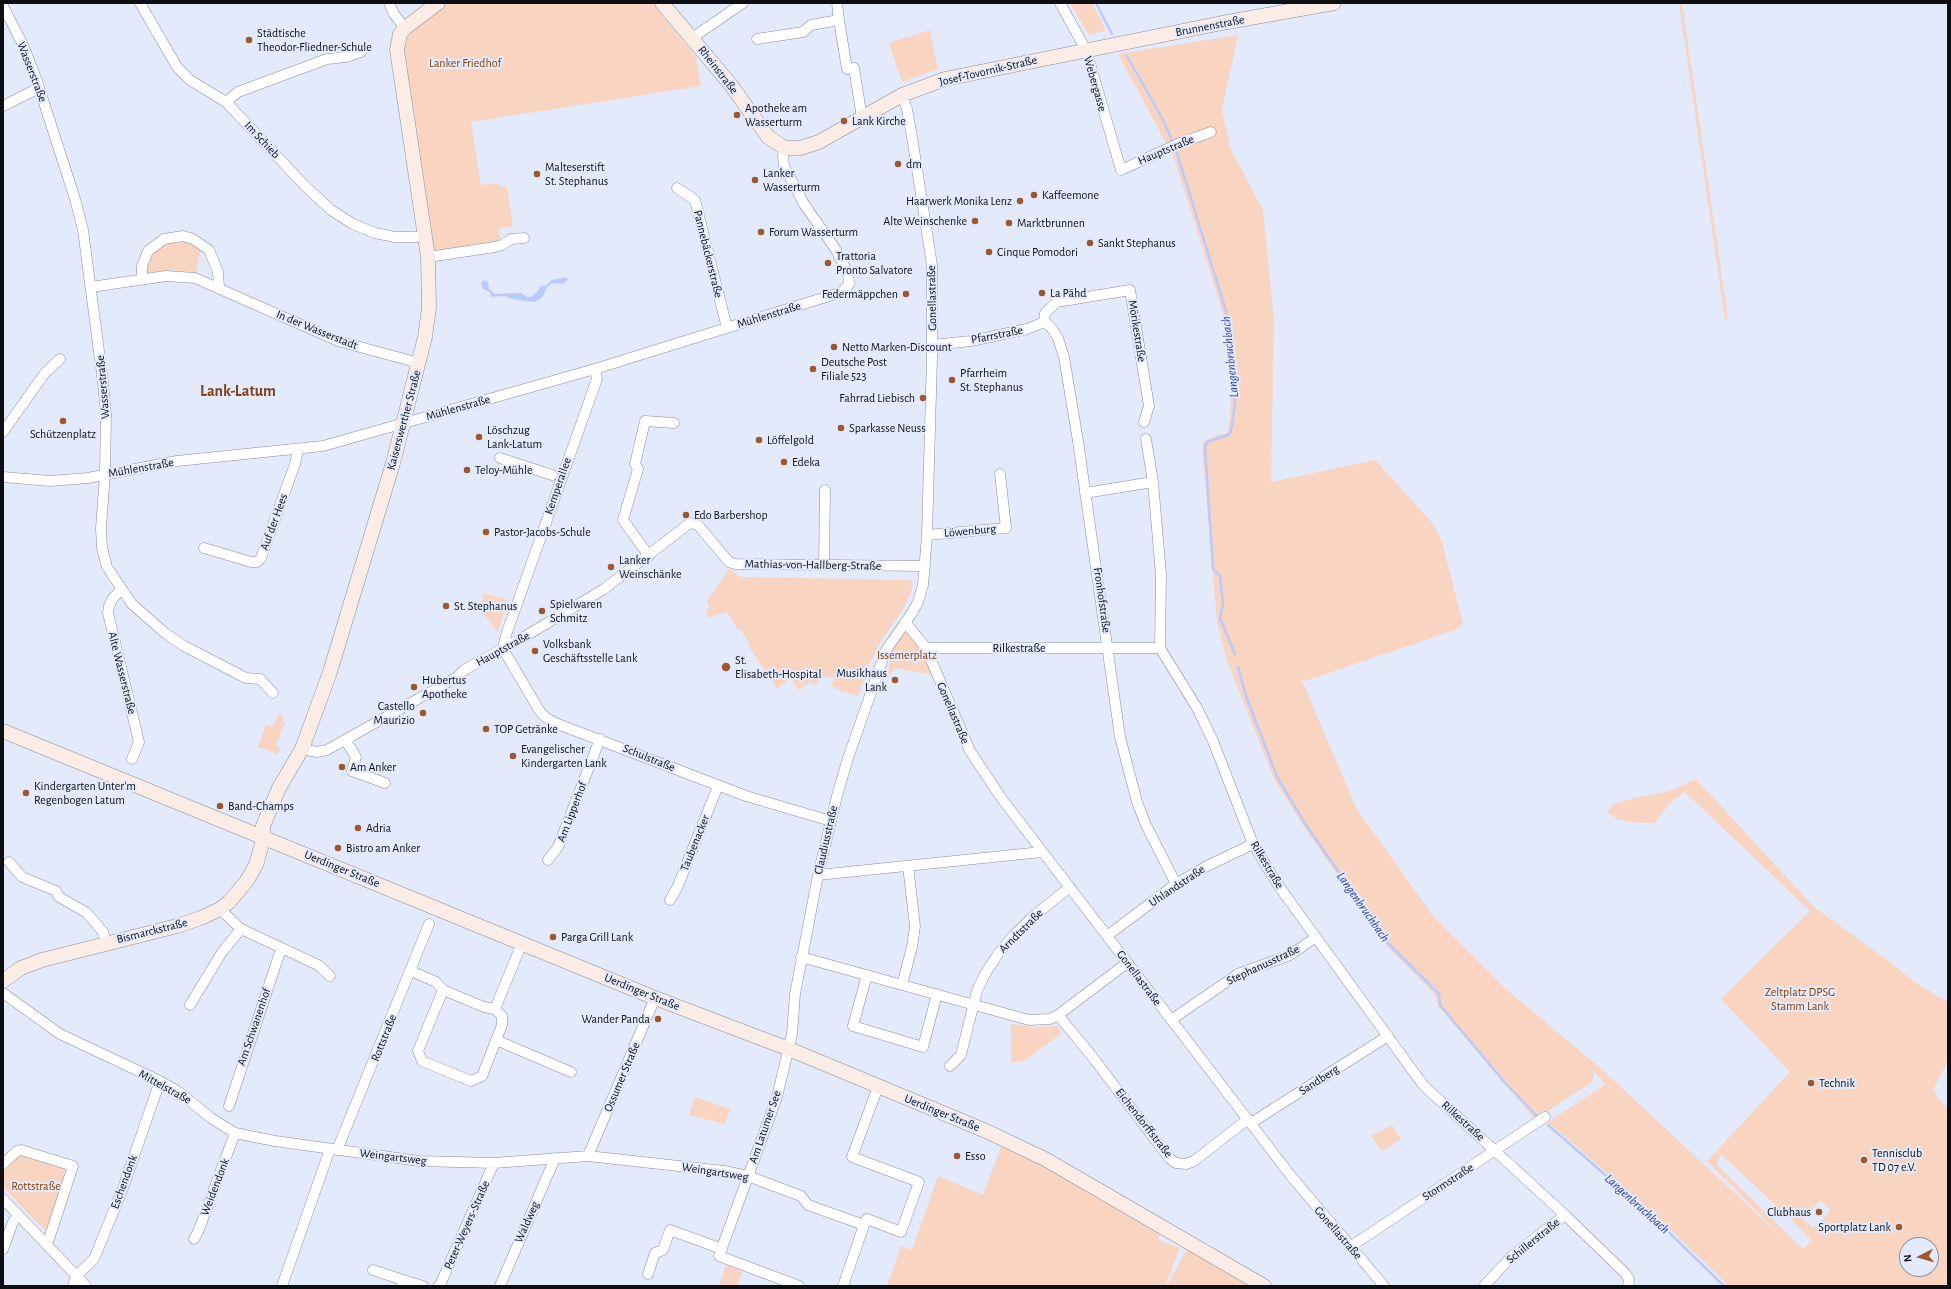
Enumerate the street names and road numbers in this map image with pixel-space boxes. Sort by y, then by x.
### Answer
street label: Brunnenstraße [1174,12,1246,40]
street label: Wasserstraße [14,40,50,104]
street label: Rheinstraße [695,43,741,97]
street label: Josef-Tovornik-Straße [938,53,1038,89]
street label: Webergasse [1080,55,1110,113]
street label: Im Schieb [241,118,283,162]
street label: Hauptstraße [1136,132,1196,168]
street label: Pannebäckerstraße [690,209,726,299]
street label: Gonellastraße [924,265,940,331]
street label: Mühlenstraße [735,298,803,332]
street label: Mörikestraße [1125,299,1149,363]
street label: In der Wasserstadt [274,307,360,353]
street label: Pfarrstraße [970,323,1024,347]
street label: Wasserstraße [93,355,113,419]
street label: Kaiserswerther Straße [384,368,424,472]
street label: Mühlenstraße [424,392,492,424]
street label: Mühlenstraße [107,455,175,481]
street label: Kemperallee [542,456,574,516]
street label: Auf der Hees [257,492,291,552]
street label: Löwenburg [943,522,997,540]
street label: Mathias-von-Hallberg-Straße [744,557,882,573]
street label: Fronhofstraße [1090,566,1114,634]
street label: Hauptstraße [474,628,532,670]
street label: Alte Wasserstraße [105,630,139,716]
street label: Rilkestraße [992,641,1046,655]
street label: Gonellastraße [934,680,972,746]
street label: Schulstraße [621,741,677,775]
street label: Am Lipperhof [554,780,590,844]
street label: Claudiusstraße [811,804,841,876]
street label: Taubenacker [677,813,713,873]
street label: Rilkestraße [1247,839,1287,891]
street label: Uerdinger Straße [302,847,382,891]
street label: Uhlandstraße [1146,862,1208,910]
street label: Arndtstraße [996,906,1046,956]
street label: Bismarckstraße [115,915,189,947]
street label: Stephanusstraße [1224,942,1302,988]
street label: Gonellastraße [1113,947,1165,1009]
street label: Uerdinger Straße [602,970,682,1014]
street label: Am Schwanenhof [234,986,274,1068]
street label: Rottstraße [368,1012,400,1064]
street label: Ossumer Straße [601,1040,643,1114]
street label: Sandberg [1296,1062,1342,1098]
street label: Mittelstraße [136,1067,194,1107]
street label: Eichendorffstraße [1112,1085,1176,1161]
street label: Am Latumer See [746,1089,784,1165]
street label: Uerdinger Straße [902,1091,982,1135]
street label: Rilkestraße [1438,1098,1488,1144]
street label: Weingartsweg [359,1146,427,1168]
street label: Eschendonk [108,1153,140,1211]
street label: Weidendonk [197,1156,233,1218]
street label: Weingartsweg [681,1160,749,1184]
street label: Stormstraße [1420,1160,1476,1204]
street label: Peter-Weyers-Straße [441,1178,493,1272]
street label: Waldweg [511,1199,543,1245]
street label: Gonellastraße [1311,1203,1365,1263]
street label: Schillerstraße [1503,1215,1563,1267]

